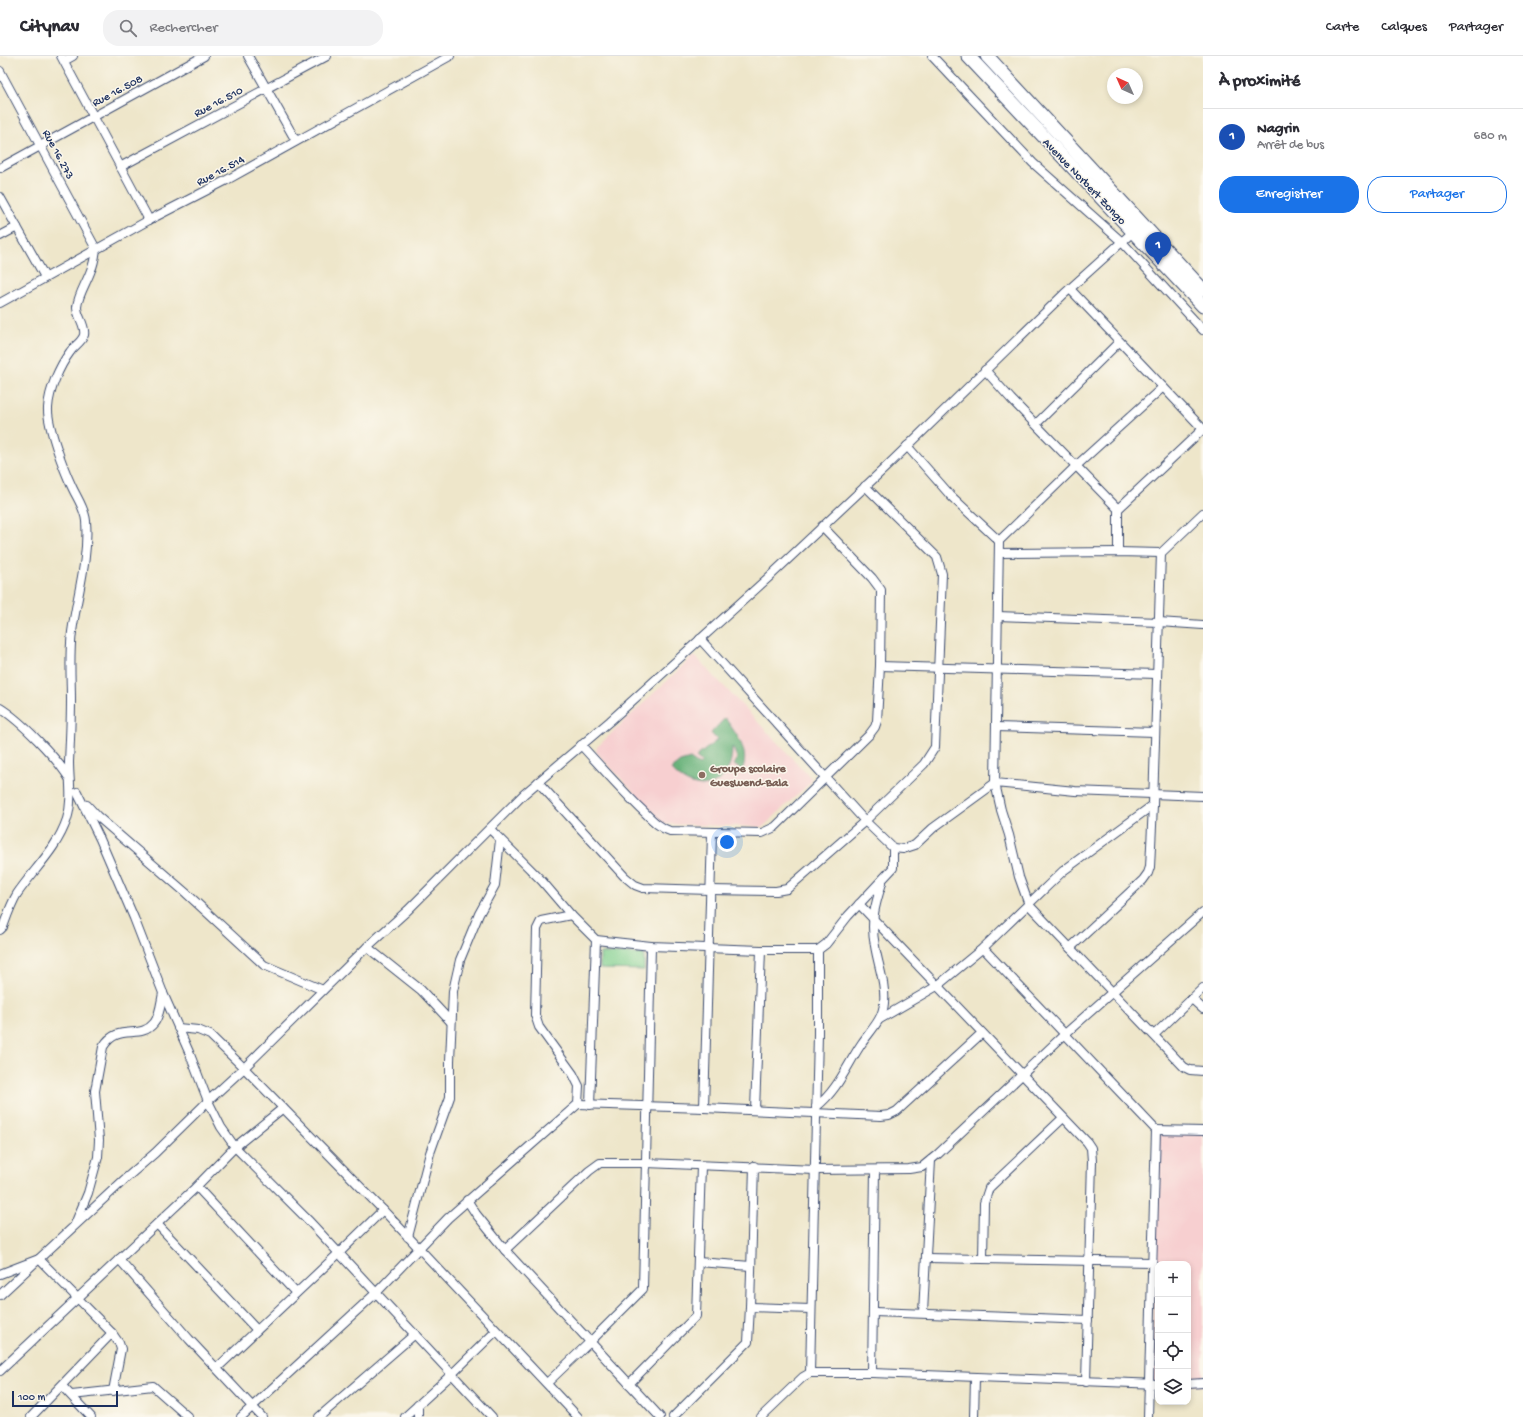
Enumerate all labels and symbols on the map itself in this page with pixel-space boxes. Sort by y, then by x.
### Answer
north arrow [1107,68,1143,104]
street label: Rue 16.508 [90,72,146,111]
street label: Rue 16.510 [192,84,246,122]
street label: Rue 16.273 [38,128,76,182]
street label: Avenue Norbert Zongo [1039,136,1128,228]
street label: Rue 16.514 [194,153,248,190]
pin: 1 [1145,232,1171,265]
place label: Groupe scolaire Gueswend-Bala [710,763,789,791]
marker: Groupe scolaire Gueswend-Bala [697,770,707,780]
your location [717,832,737,852]
scale bar [12,1389,118,1408]

